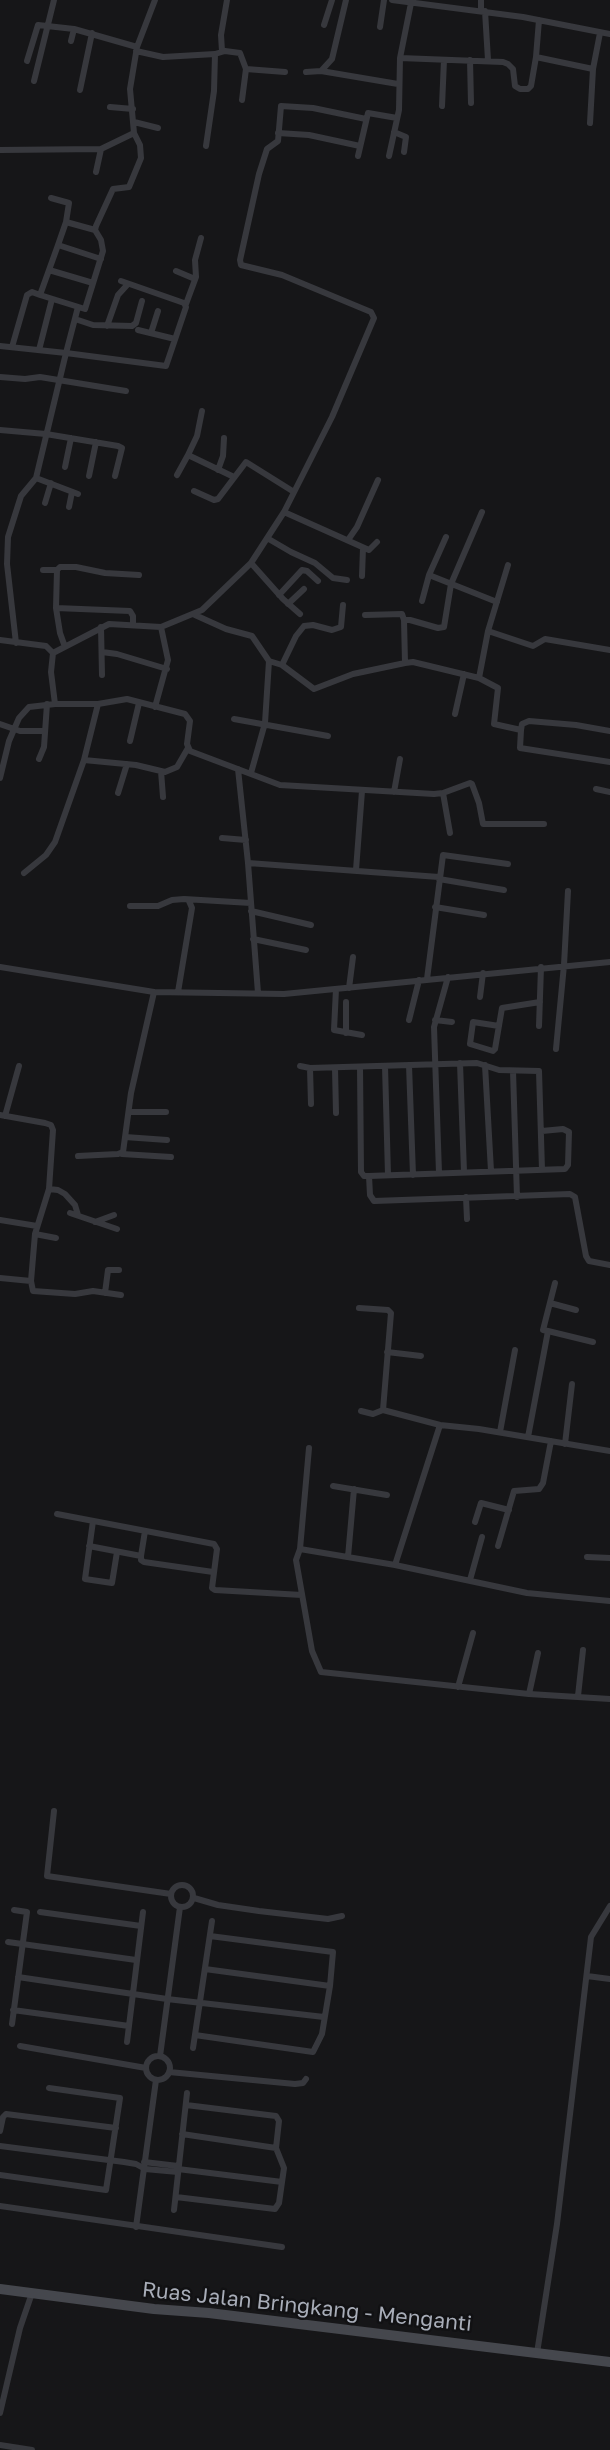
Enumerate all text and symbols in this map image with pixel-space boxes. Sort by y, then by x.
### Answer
street label: Ruas Jalan Bringkang - Menganti [141,2277,473,2337]

